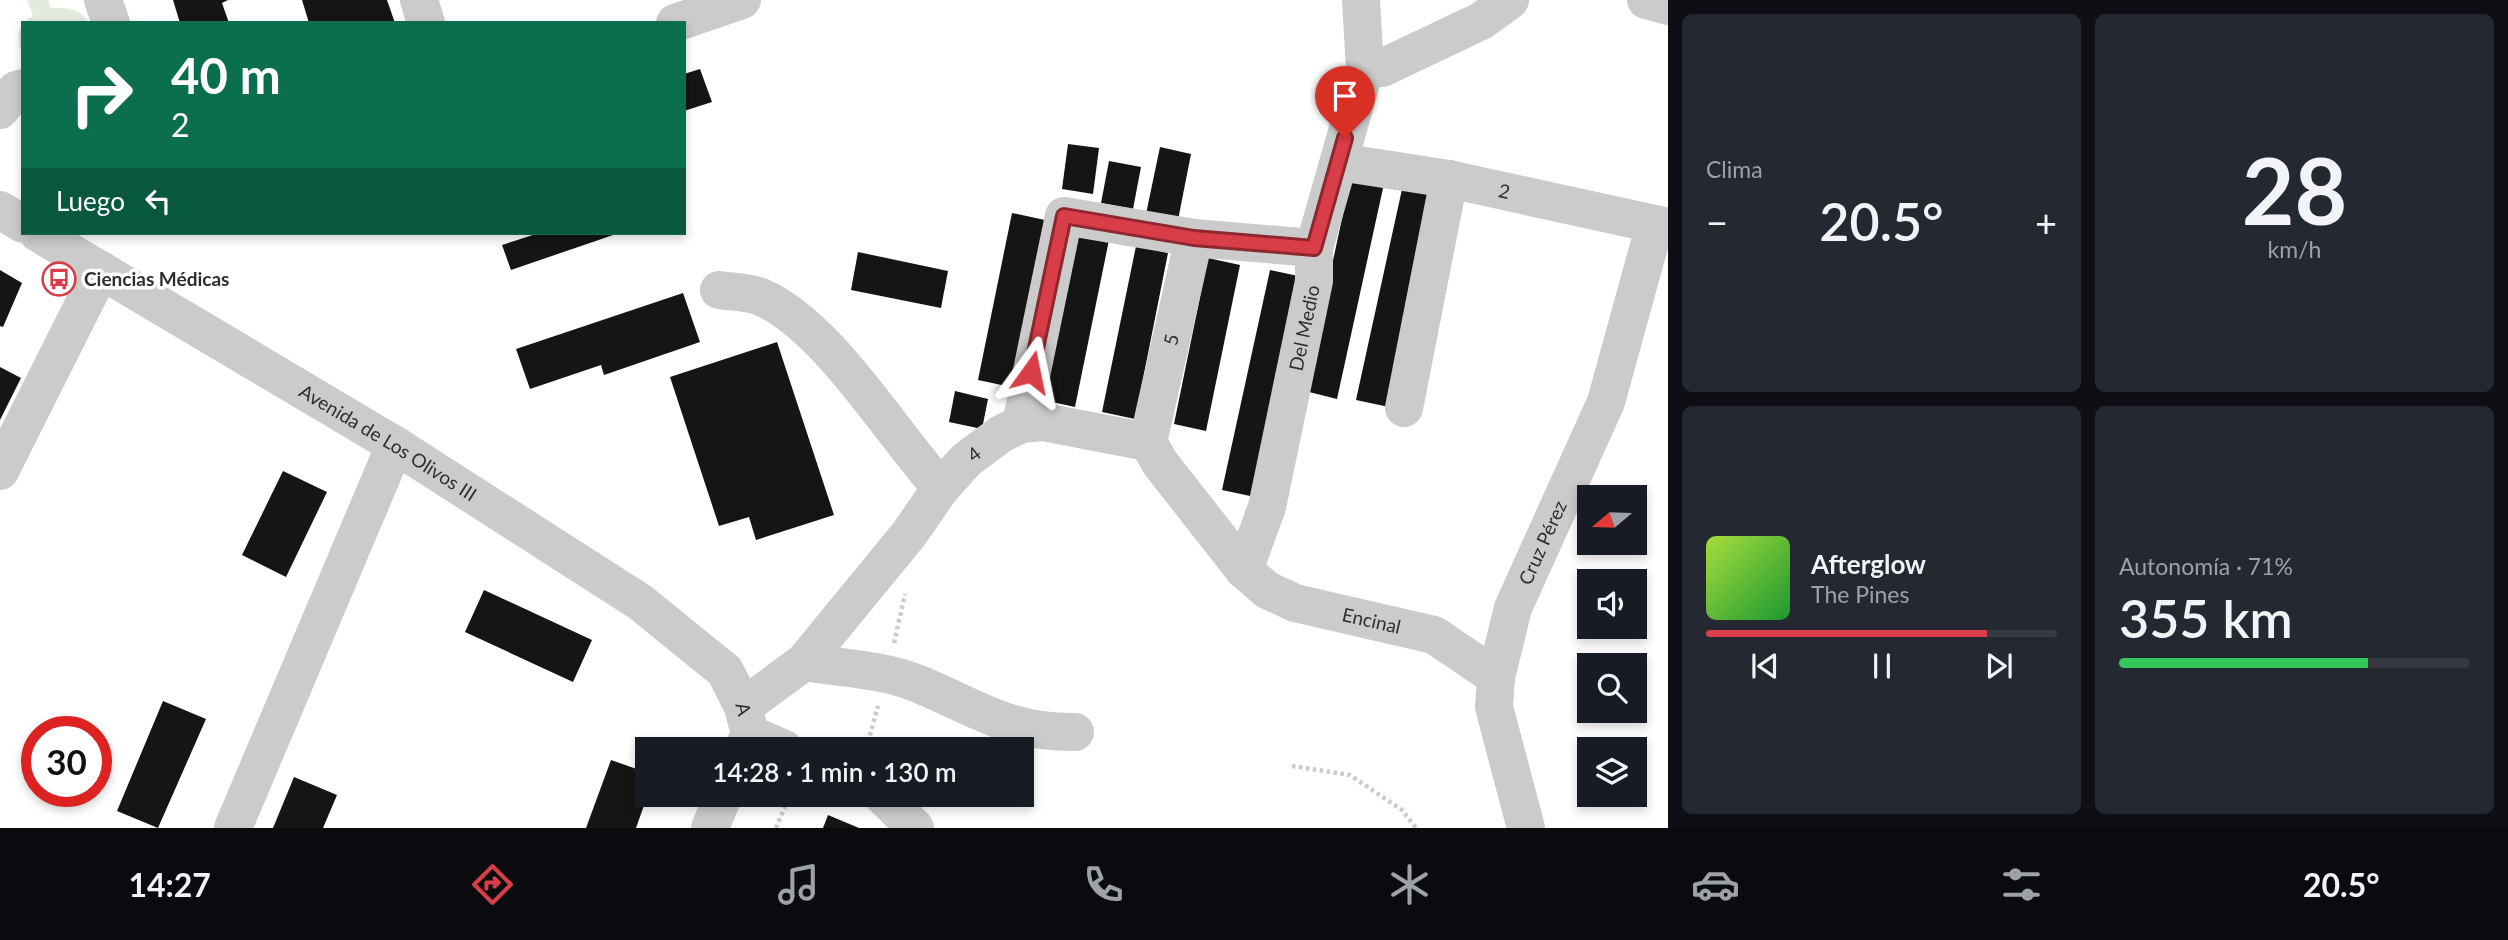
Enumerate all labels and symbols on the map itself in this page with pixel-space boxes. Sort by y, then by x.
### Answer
pin [1315,66,1375,138]
street label: 2 [1497,178,1512,203]
bus stop icon: Ciencias Médicas [40,260,78,298]
place label: Ciencias Médicas [84,267,229,290]
street label: Del Medio [1284,283,1324,373]
street label: 5 [1158,332,1183,347]
position arrow [994,335,1068,409]
street label: Avenida de Los Olivos III [296,379,481,505]
street label: 4 [962,441,985,466]
north arrow [1577,485,1647,555]
street label: Cruz Pérez [1513,497,1571,588]
street label: Encinal [1340,602,1403,638]
street label: A [731,700,757,718]
speed limit sign: 30 [21,716,112,807]

